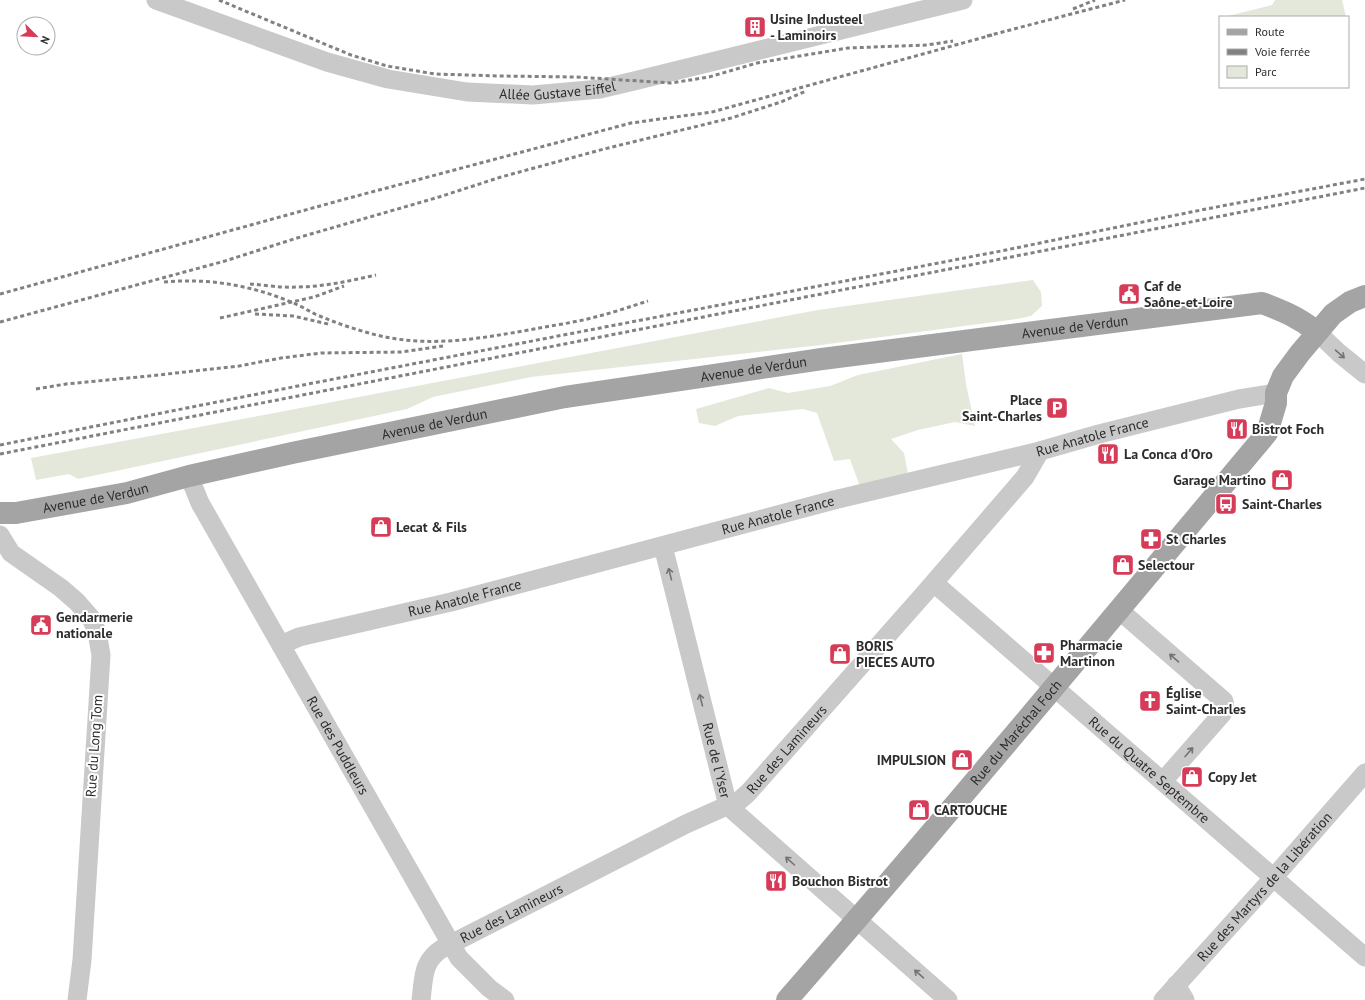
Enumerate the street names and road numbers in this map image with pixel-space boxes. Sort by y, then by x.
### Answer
street label: Allée Gustave Eiffel [499,77,617,104]
street label: Avenue de Verdun [1020,311,1129,343]
street label: Avenue de Verdun [699,352,808,386]
street label: Avenue de Verdun [380,404,489,443]
street label: Rue Anatole France [1034,413,1150,461]
street label: Avenue de Verdun [41,479,150,517]
street label: Rue Anatole France [720,491,836,539]
street label: Rue Anatole France [406,575,523,621]
street label: Rue du Maréchal Foch [966,676,1066,789]
street label: Rue des Puddleurs [303,693,373,798]
street label: Rue du Long Tom [81,694,107,798]
street label: Rue des Lamineurs [742,701,831,798]
street label: Rue du Quatre Septembre [1085,712,1214,827]
street label: Rue de l'Yser [698,721,735,800]
street label: Rue des Martyrs de la Libération [1193,808,1336,965]
street label: Rue des Lamineurs [457,879,566,947]

